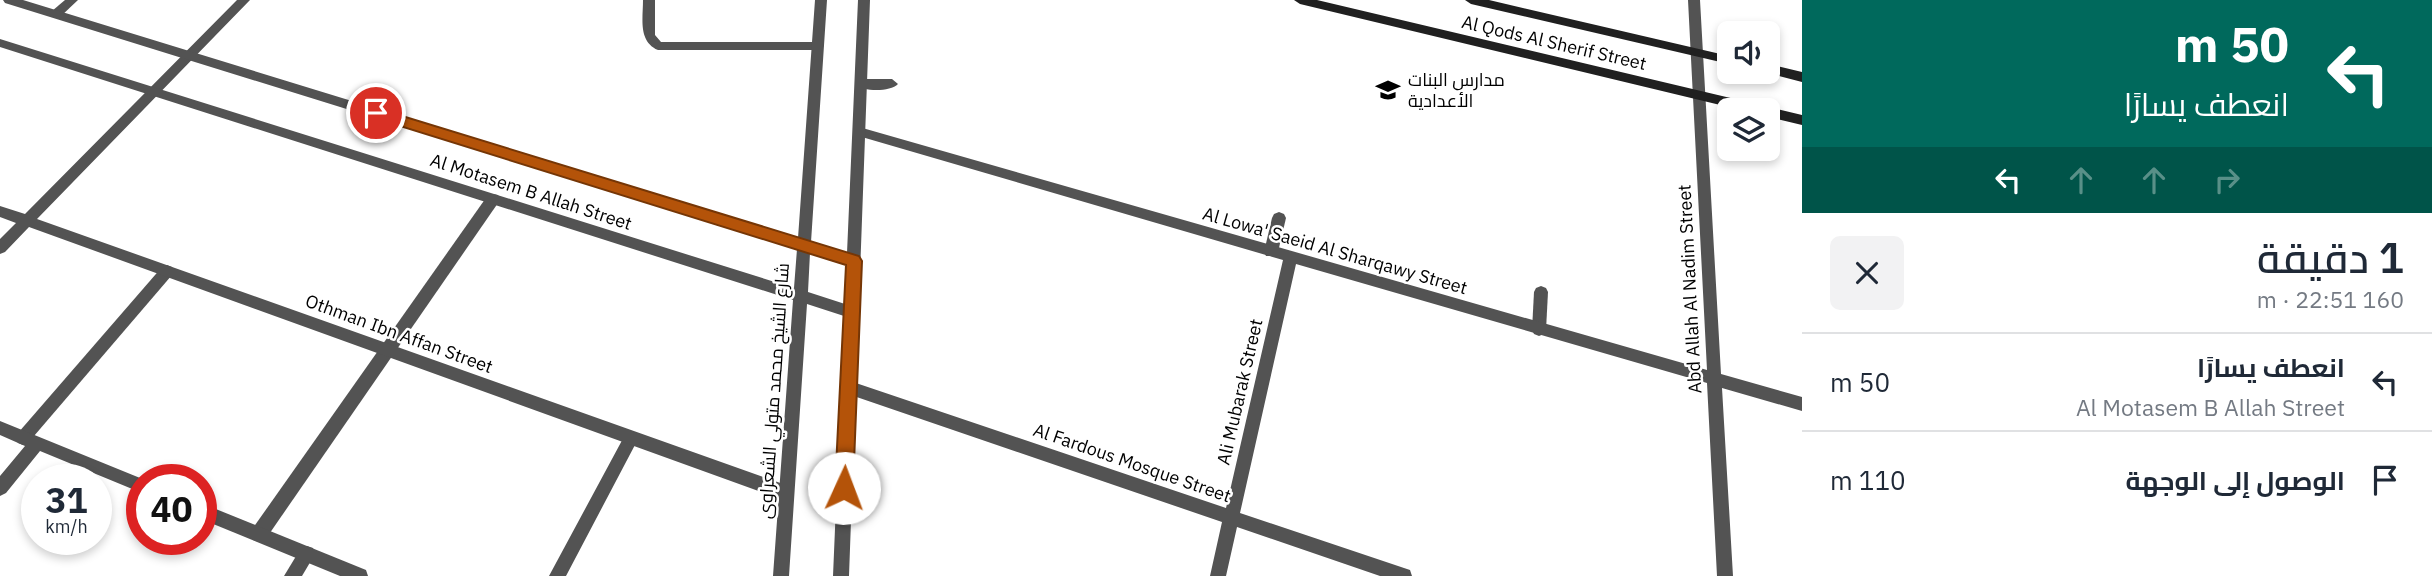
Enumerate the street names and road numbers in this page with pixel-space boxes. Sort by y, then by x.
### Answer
street label: Al Qods Al Sherif Street [1460,10,1649,75]
street label: Al Motasem B Allah Street [427,148,635,235]
street label: Abd Allah Al Nadim Street [1673,184,1706,394]
street label: Al Lowa' Saeid Al Sharqawy Street [1200,202,1470,299]
street label: شارع الشيخ محمد متولي الشعراوى [753,262,797,520]
street label: Othman Ibn Affan Street [302,289,496,378]
street label: Ali Mubarak Street [1212,317,1268,467]
street label: Al Fardous Mosque Street [1030,418,1234,507]

